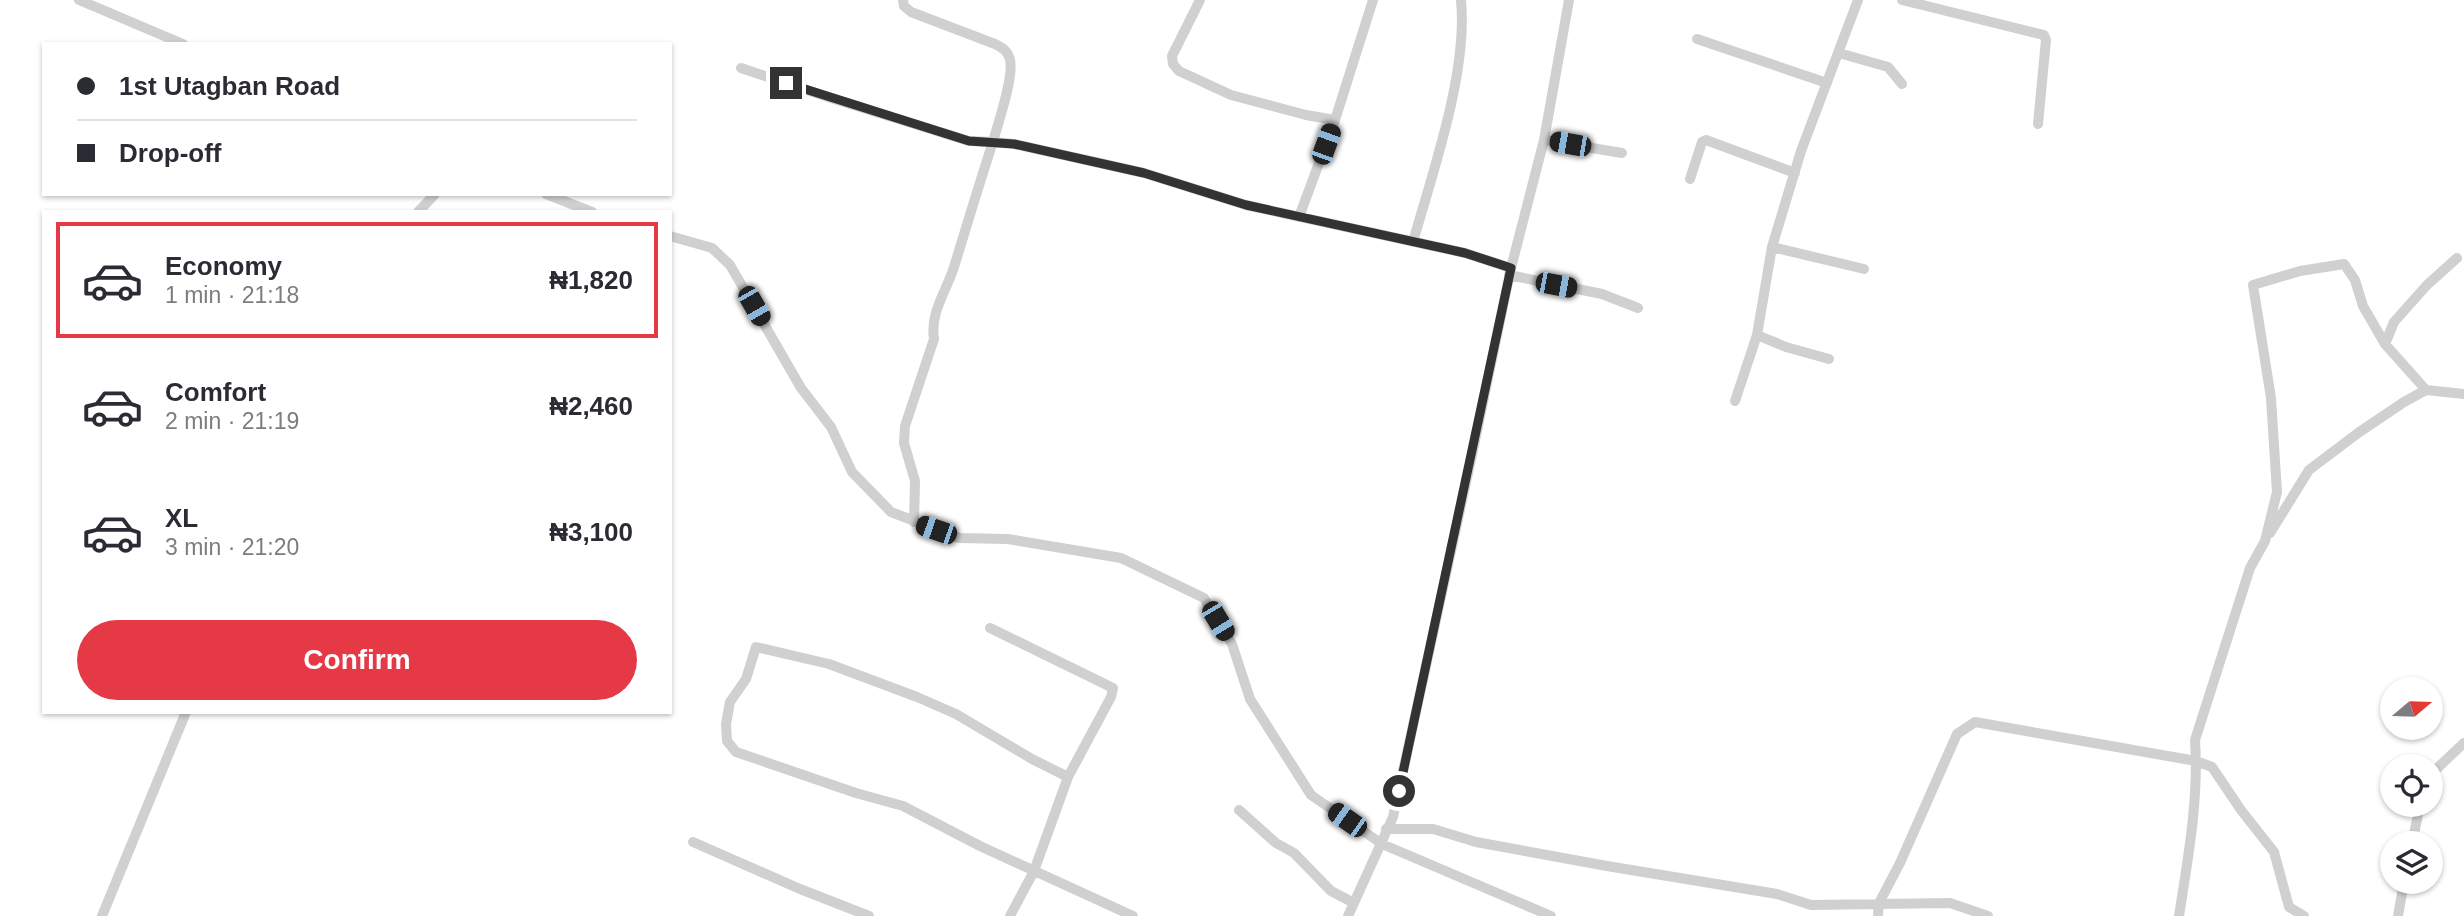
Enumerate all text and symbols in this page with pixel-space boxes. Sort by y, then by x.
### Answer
route end [770,67,802,99]
text: 1st Utagban Road [119,71,340,101]
car [1309,121,1344,167]
car [1548,130,1593,158]
text: Drop-off [119,138,222,168]
icon: car [81,249,144,312]
text: Economy [165,251,282,281]
text: ₦1,820 [549,265,633,295]
car [1534,271,1579,299]
text: 1 min · 21:18 [165,282,299,308]
car [735,283,774,329]
icon: car [81,375,144,438]
text: Comfort [165,377,266,407]
text: ₦2,460 [549,391,633,421]
text: 2 min · 21:19 [165,408,299,434]
icon: car [81,501,144,564]
text: XL [165,503,198,533]
car [913,513,960,547]
text: ₦3,100 [549,517,633,547]
text: 3 min · 21:20 [165,534,299,560]
car [1199,598,1238,644]
button: Confirm [77,620,637,700]
north arrow [2380,677,2443,740]
map controls [2380,677,2443,894]
button: locate [2380,754,2443,817]
route start [1383,775,1415,807]
car [1324,799,1371,841]
button: layers [2380,831,2443,894]

